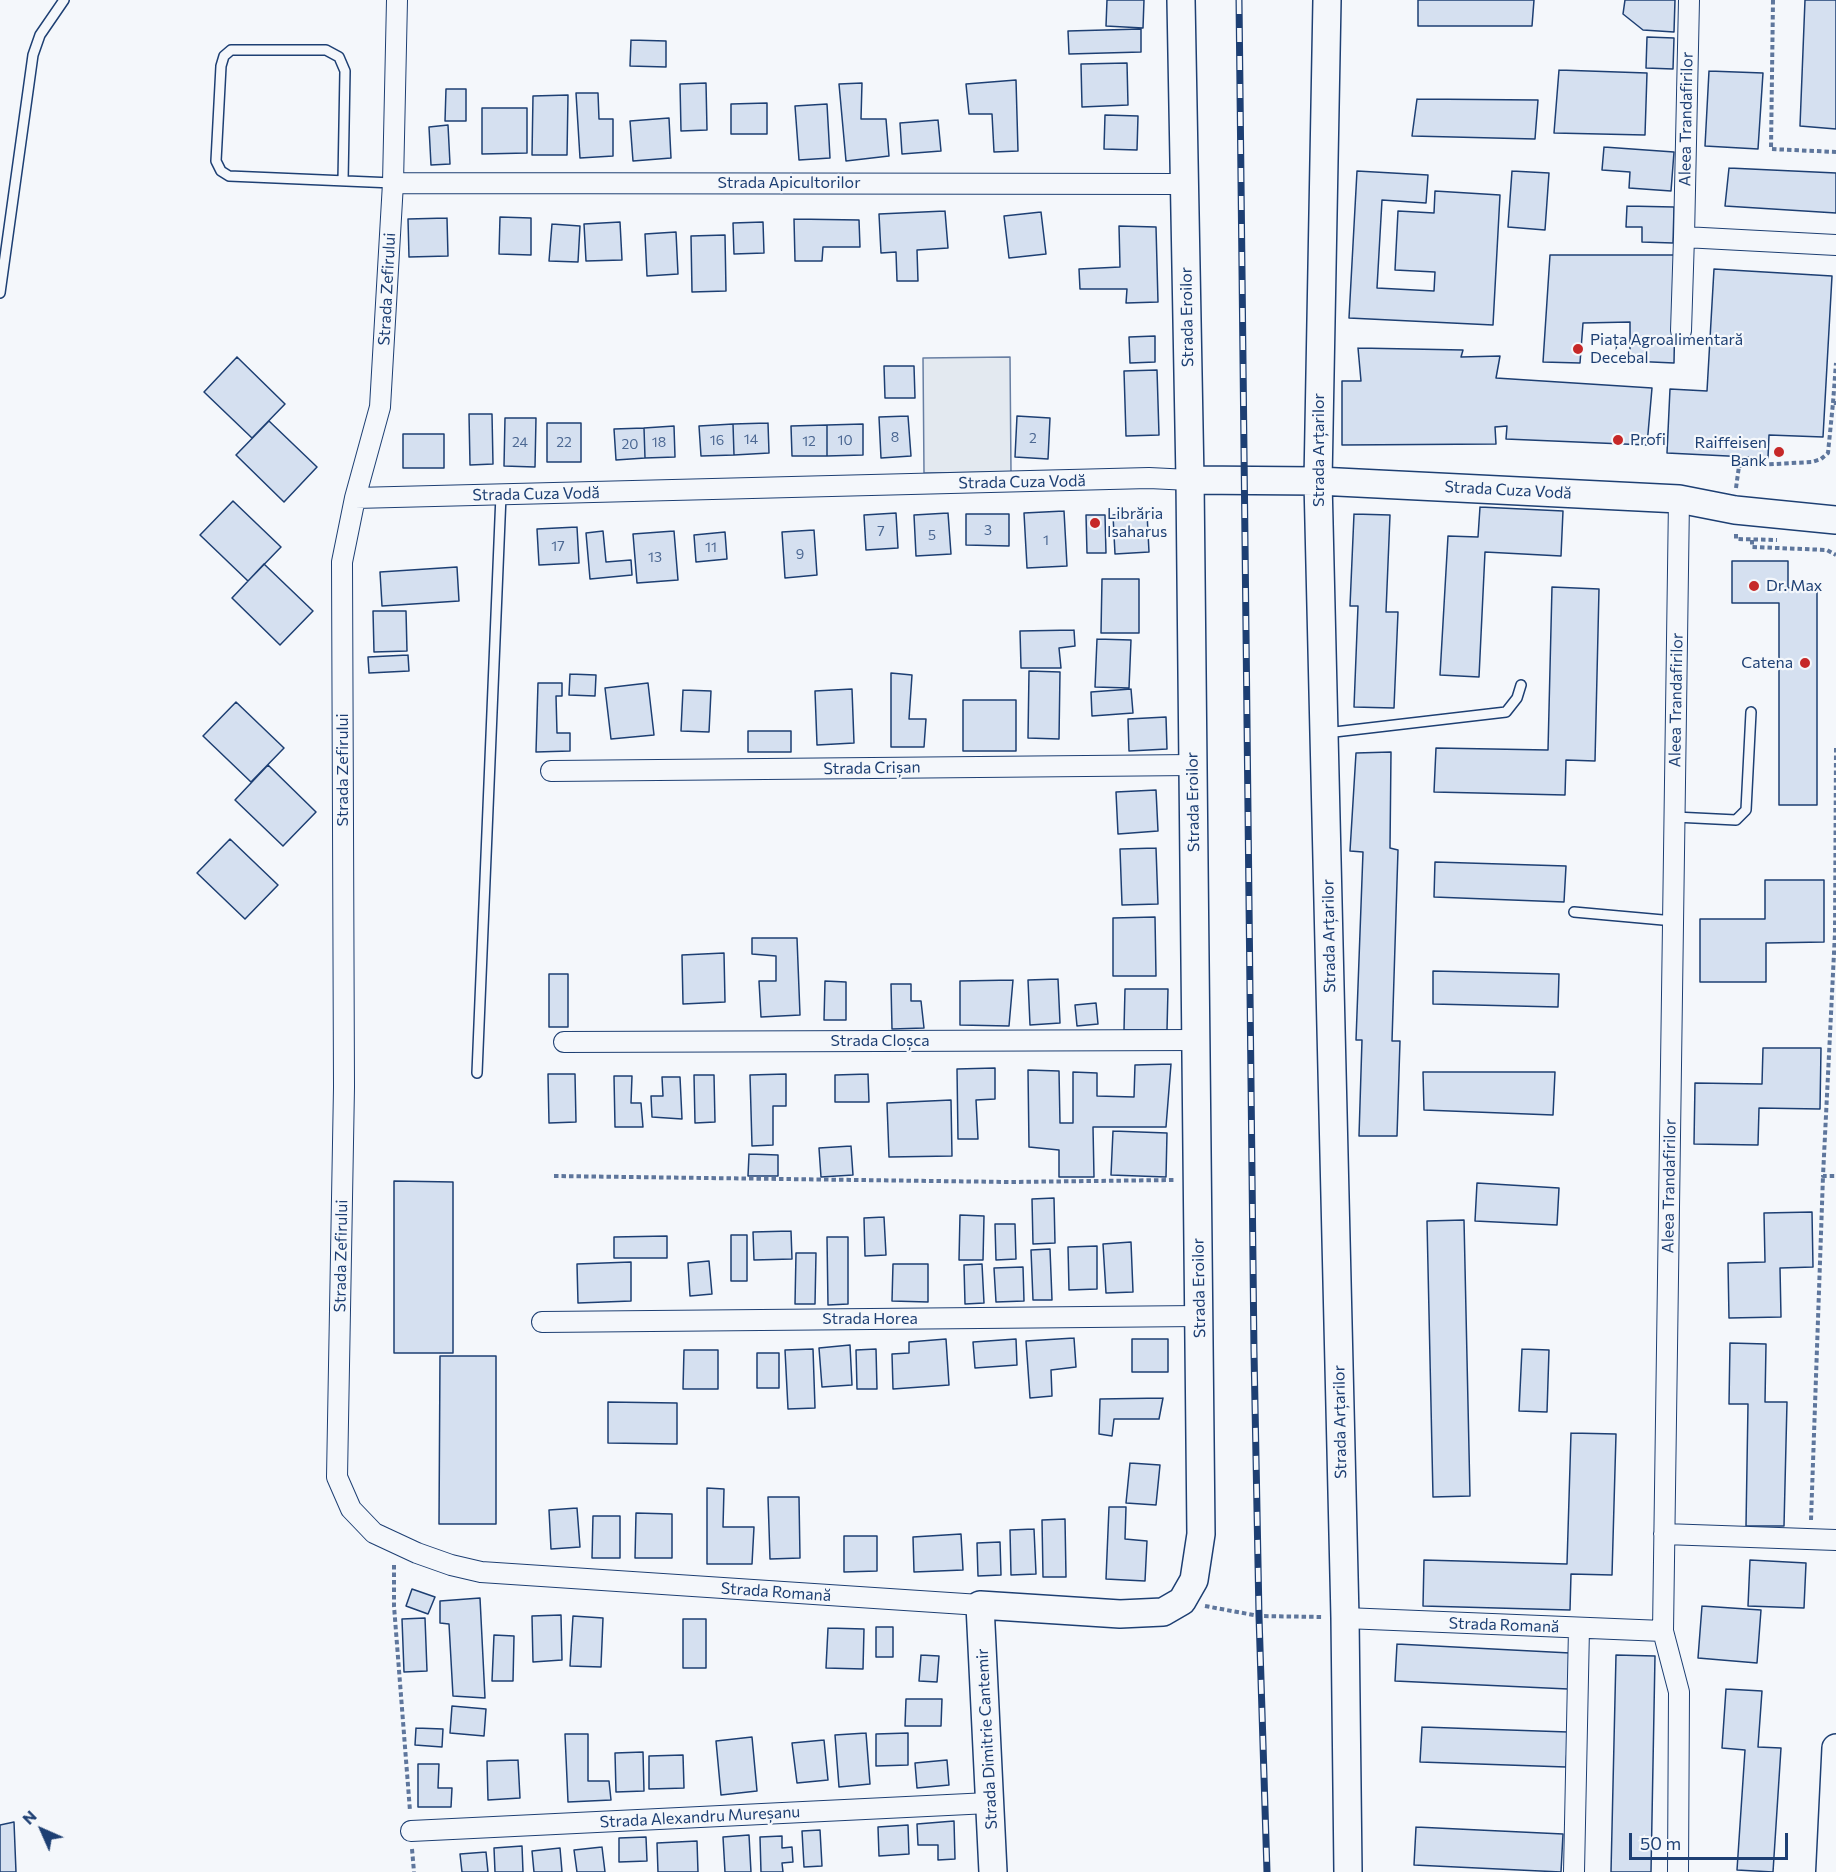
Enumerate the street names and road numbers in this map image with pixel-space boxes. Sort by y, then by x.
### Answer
street label: Aleea Trandafirilor [1675,52,1697,186]
street label: Strada Apicultorilor [717,173,861,193]
street label: Strada Zefirului [374,232,400,346]
street label: Strada Eroilor [1177,267,1197,367]
street label: Strada Arțarilor [1309,393,1329,507]
street label: Strada Cuza Vodă [958,471,1086,493]
street label: Strada Cuza Vodă [1444,477,1572,503]
street label: Strada Cuza Vodă [472,483,600,505]
street label: Aleea Trandafirilor [1665,633,1687,767]
street label: Strada Zefirului [333,714,353,826]
street label: Strada Eroilor [1183,752,1203,852]
street label: Strada Crișan [823,758,921,778]
street label: Strada Arțarilor [1318,879,1340,993]
street label: Strada Cloșca [830,1031,930,1051]
street label: Aleea Trandafirilor [1658,1119,1680,1253]
street label: Strada Zefirului [330,1199,352,1313]
street label: Strada Eroilor [1189,1238,1209,1338]
street label: Strada Horea [822,1309,918,1329]
street label: Strada Arțarilor [1329,1365,1351,1479]
street label: Strada Romană [720,1579,832,1605]
street label: Strada Romană [1448,1613,1560,1637]
street label: Strada Dimitrie Cantemir [973,1648,1001,1830]
street label: Strada Alexandru Mureșanu [599,1802,801,1832]

